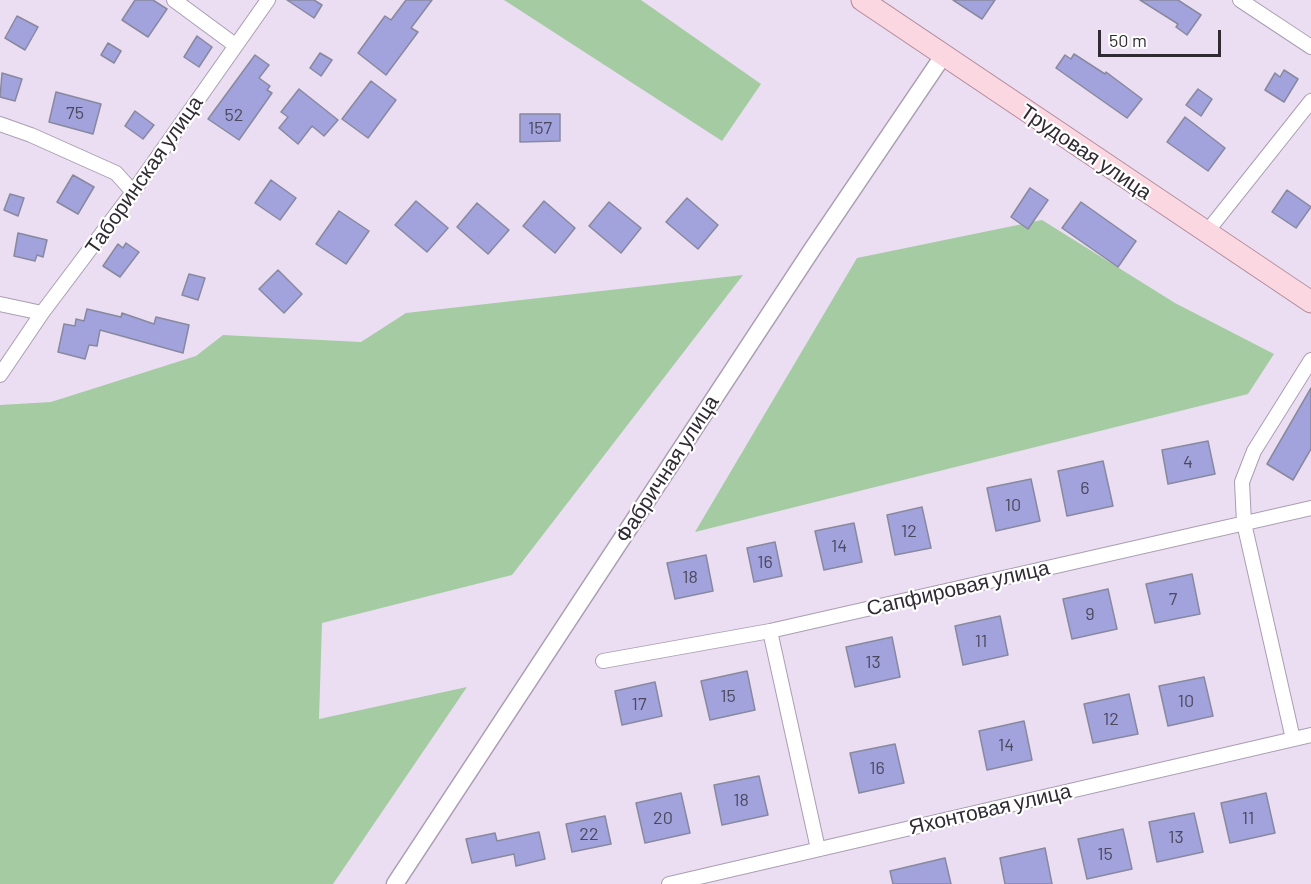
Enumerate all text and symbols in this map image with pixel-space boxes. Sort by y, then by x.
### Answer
scale bar [1101,18,1224,56]
text: 50 m [1109,29,1147,51]
street label: Таборинская улица [80,91,208,259]
street label: Трудовая улица [1016,99,1156,205]
house number: 75 [66,102,84,124]
house number: 52 [225,104,243,126]
house number: 157 [528,117,552,139]
street label: Фабричная улица [610,391,724,547]
house number: 4 [1183,451,1193,473]
house number: 6 [1080,477,1090,499]
house number: 10 [1005,494,1021,516]
house number: 12 [901,520,917,542]
house number: 14 [831,535,847,557]
house number: 16 [757,551,773,573]
street label: Сапфировая улица [864,555,1052,621]
house number: 18 [682,566,698,588]
house number: 7 [1169,588,1177,610]
house number: 9 [1085,603,1095,625]
house number: 11 [975,630,987,652]
house number: 13 [865,651,881,673]
house number: 15 [720,685,736,707]
house number: 10 [1178,690,1194,712]
house number: 17 [632,693,646,715]
house number: 12 [1103,708,1119,730]
house number: 14 [998,734,1014,756]
house number: 16 [869,757,885,779]
street label: Яхонтовая улица [906,778,1074,840]
house number: 18 [733,789,749,811]
house number: 20 [653,807,673,829]
house number: 11 [1242,807,1254,829]
house number: 22 [579,823,599,845]
house number: 13 [1168,826,1184,848]
house number: 15 [1097,843,1113,865]

